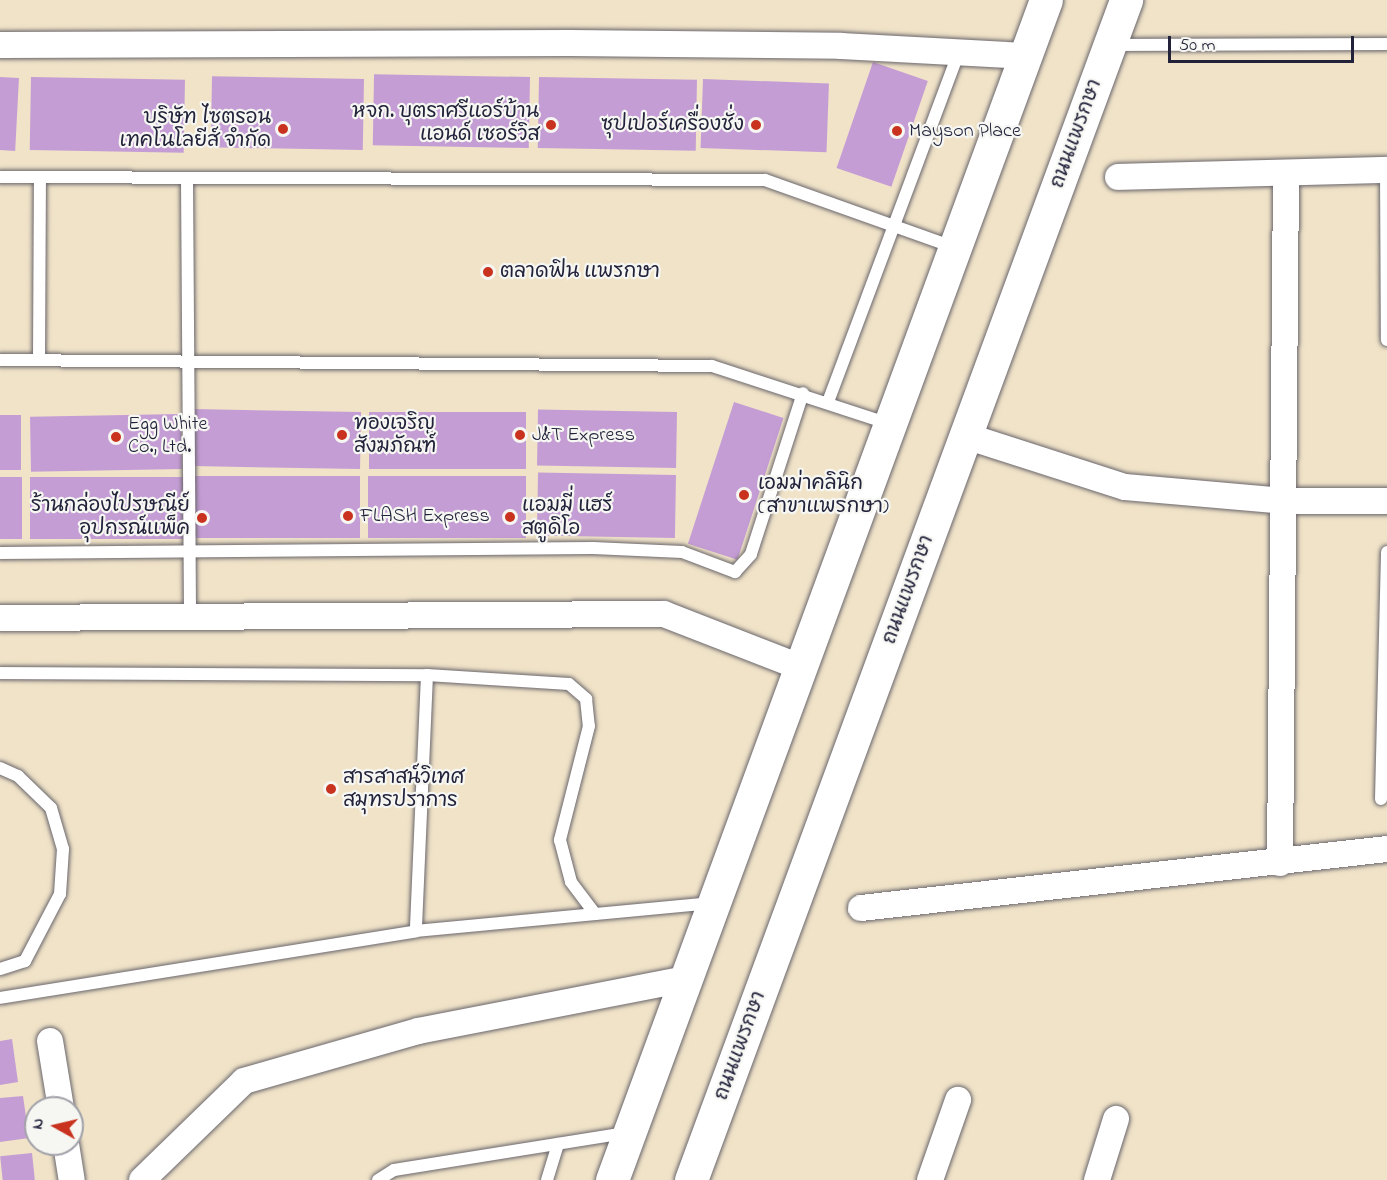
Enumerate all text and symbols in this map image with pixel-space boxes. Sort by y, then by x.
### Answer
scale bar [1171,24,1357,62]
text: 50 m [1179,33,1216,59]
street label: ถนนแพรกษา [1046,76,1108,192]
place label: หจก. บุตราศรีแอร์บ้าน แอนด์ เซอร์วิส [352,101,539,148]
place label: บริษัท ไซตรอน เทคโนโลยีส์ จำกัด [120,106,271,153]
place label: ซุปเปอร์เครื่องชั่ง [601,113,744,137]
marker: หจก. บุตราศรีแอร์บ้าน แอนด์ เซอร์วิส [544,118,558,132]
marker: ซุปเปอร์เครื่องชั่ง [749,118,763,132]
place label: Mayson Place [909,119,1021,143]
marker: บริษัท ไซตรอน เทคโนโลยีส์ จำกัด [276,122,290,136]
marker: Mayson Place [890,124,904,138]
place label: ตลาดฟิน แพรกษา [500,260,660,284]
marker: ตลาดฟิน แพรกษา [481,265,495,279]
place label: ทองเจริญ สังฆภัณฑ์ [354,412,437,459]
place label: Egg White Co., Ltd. [128,413,207,460]
place label: J&T Express [532,423,635,447]
marker: ทองเจริญ สังฆภัณฑ์ [335,428,349,442]
marker: J&T Express [513,428,527,442]
marker: Egg White Co., Ltd. [109,430,123,444]
place label: เอมม่าคลินิก (สาขาแพรกษา) [758,472,889,519]
marker: เอมม่าคลินิก (สาขาแพรกษา) [735,486,753,504]
place label: ร้านกล่องไปรษณีย์ อุปกรณ์แพ็ค [31,494,190,541]
place label: แอมมี่ แฮร์ สตูดิโอ [522,494,613,541]
place label: FLASH Express [360,504,490,528]
marker: FLASH Express [341,509,355,523]
marker: แอมมี่ แฮร์ สตูดิโอ [503,510,517,524]
marker: ร้านกล่องไปรษณีย์ อุปกรณ์แพ็ค [195,511,209,525]
street label: ถนนแพรกษา [878,532,940,648]
place label: สารสาสน์วิเทศ สมุทรปราการ [343,766,464,813]
marker: สารสาสน์วิเทศ สมุทรปราการ [324,782,338,796]
street label: ถนนแพรกษา [710,988,772,1104]
north arrow [24,1096,84,1156]
text: N [26,1117,51,1131]

